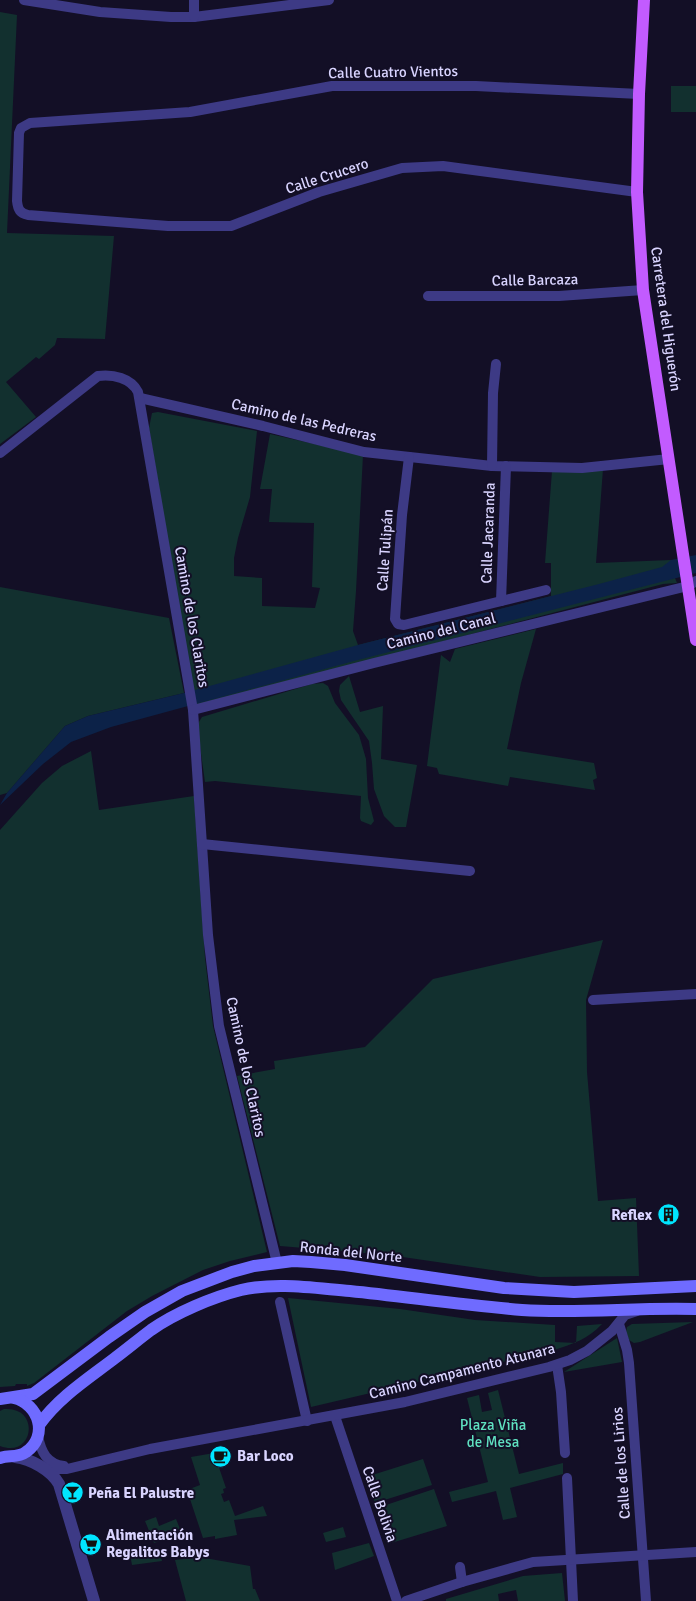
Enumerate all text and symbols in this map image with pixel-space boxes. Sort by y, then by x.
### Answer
street label: Calle Cuatro Vientos [328,62,459,82]
street label: Calle Crucero [283,154,371,198]
street label: Carretera del Higuerón [647,245,685,393]
street label: Calle Barcaza [491,270,579,290]
street label: Camino de las Pedreras [230,395,379,446]
street label: Calle Jacaranda [477,482,499,584]
street label: Calle Tulipán [373,508,397,592]
street label: Camino de los Claritos [171,545,213,689]
street label: Camino del Canal [385,609,497,653]
street label: Camino de los Claritos [222,995,270,1139]
building icon: Reflex [656,1203,680,1227]
place label: Reflex [611,1206,653,1224]
street label: Ronda del Norte [299,1238,403,1266]
street label: Camino Campamento Atunara [367,1339,557,1403]
street label: Calle de los Lirios [608,1406,634,1520]
park label: Plaza Viña de Mesa [460,1416,526,1451]
cafe icon: Bar Loco [209,1444,233,1468]
place label: Bar Loco [237,1447,294,1465]
street label: Calle Bolivia [359,1464,401,1544]
bar icon: Peña El Palustre [60,1481,84,1505]
place label: Peña El Palustre [88,1484,194,1502]
place label: Alimentación Regalitos Babys [106,1526,210,1561]
supermarket icon: Alimentación Regalitos Babys [78,1532,102,1556]

